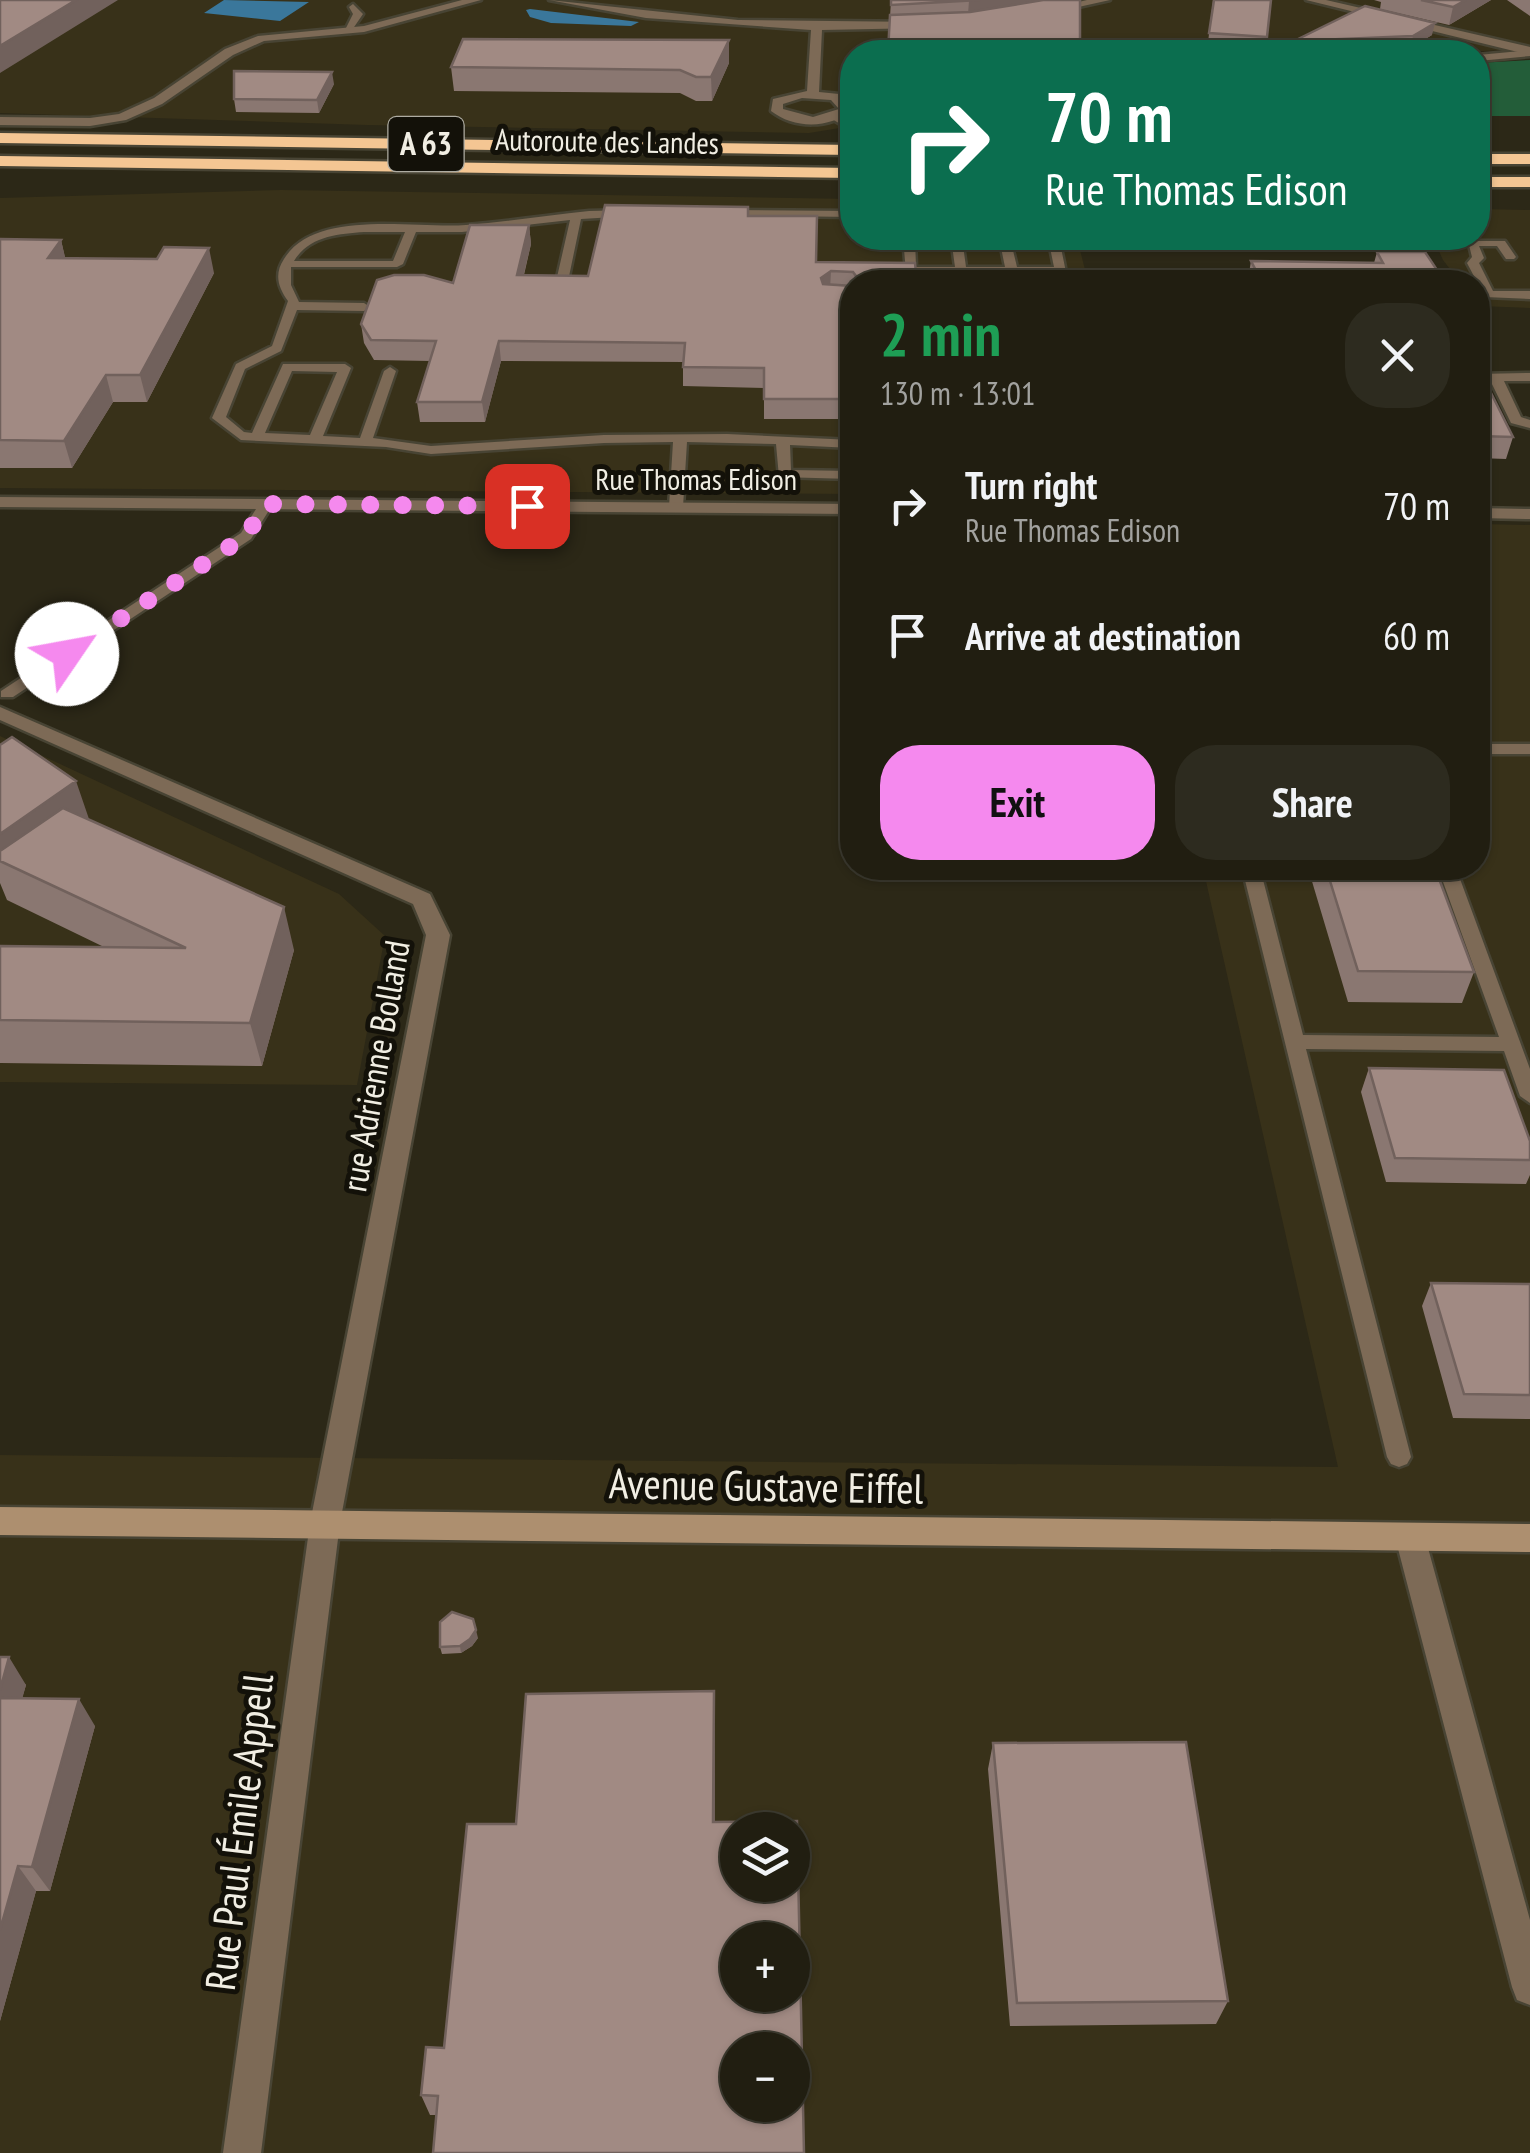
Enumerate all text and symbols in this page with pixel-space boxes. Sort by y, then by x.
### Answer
text: 70 m [1045,71,1173,161]
icon: right [880,80,1010,210]
road number: A 63 [388,117,464,171]
street label: Autoroute des Landes [495,119,719,162]
text: Rue Thomas Edison [1045,159,1347,217]
text: 2 min [880,295,1001,373]
button: close [1345,303,1450,408]
text: 130 m · 13:01 [880,372,1035,414]
street label: Rue Thomas Edison [595,459,797,498]
text: Turn right [965,460,1097,509]
pin [485,464,570,549]
icon: right [880,478,935,533]
icon: arrive [500,479,555,534]
text: 70 m [1383,481,1450,530]
text: Rue Thomas Edison [965,509,1180,551]
position arrow [15,602,119,706]
icon: arrive [880,608,935,663]
text: Arrive at destination [965,611,1241,660]
text: 60 m [1383,611,1450,660]
button: Exit [880,745,1155,860]
button: Share [1175,745,1450,860]
street label: rue Adrienne Bolland [330,937,420,1195]
street label: Avenue Gustave Eiffel [608,1455,924,1516]
street label: Rue Paul Émile Appell [192,1670,285,1994]
map controls [720,1812,810,2122]
button: layers [720,1812,810,1902]
button: + [720,1922,810,2012]
button: − [720,2032,810,2122]

